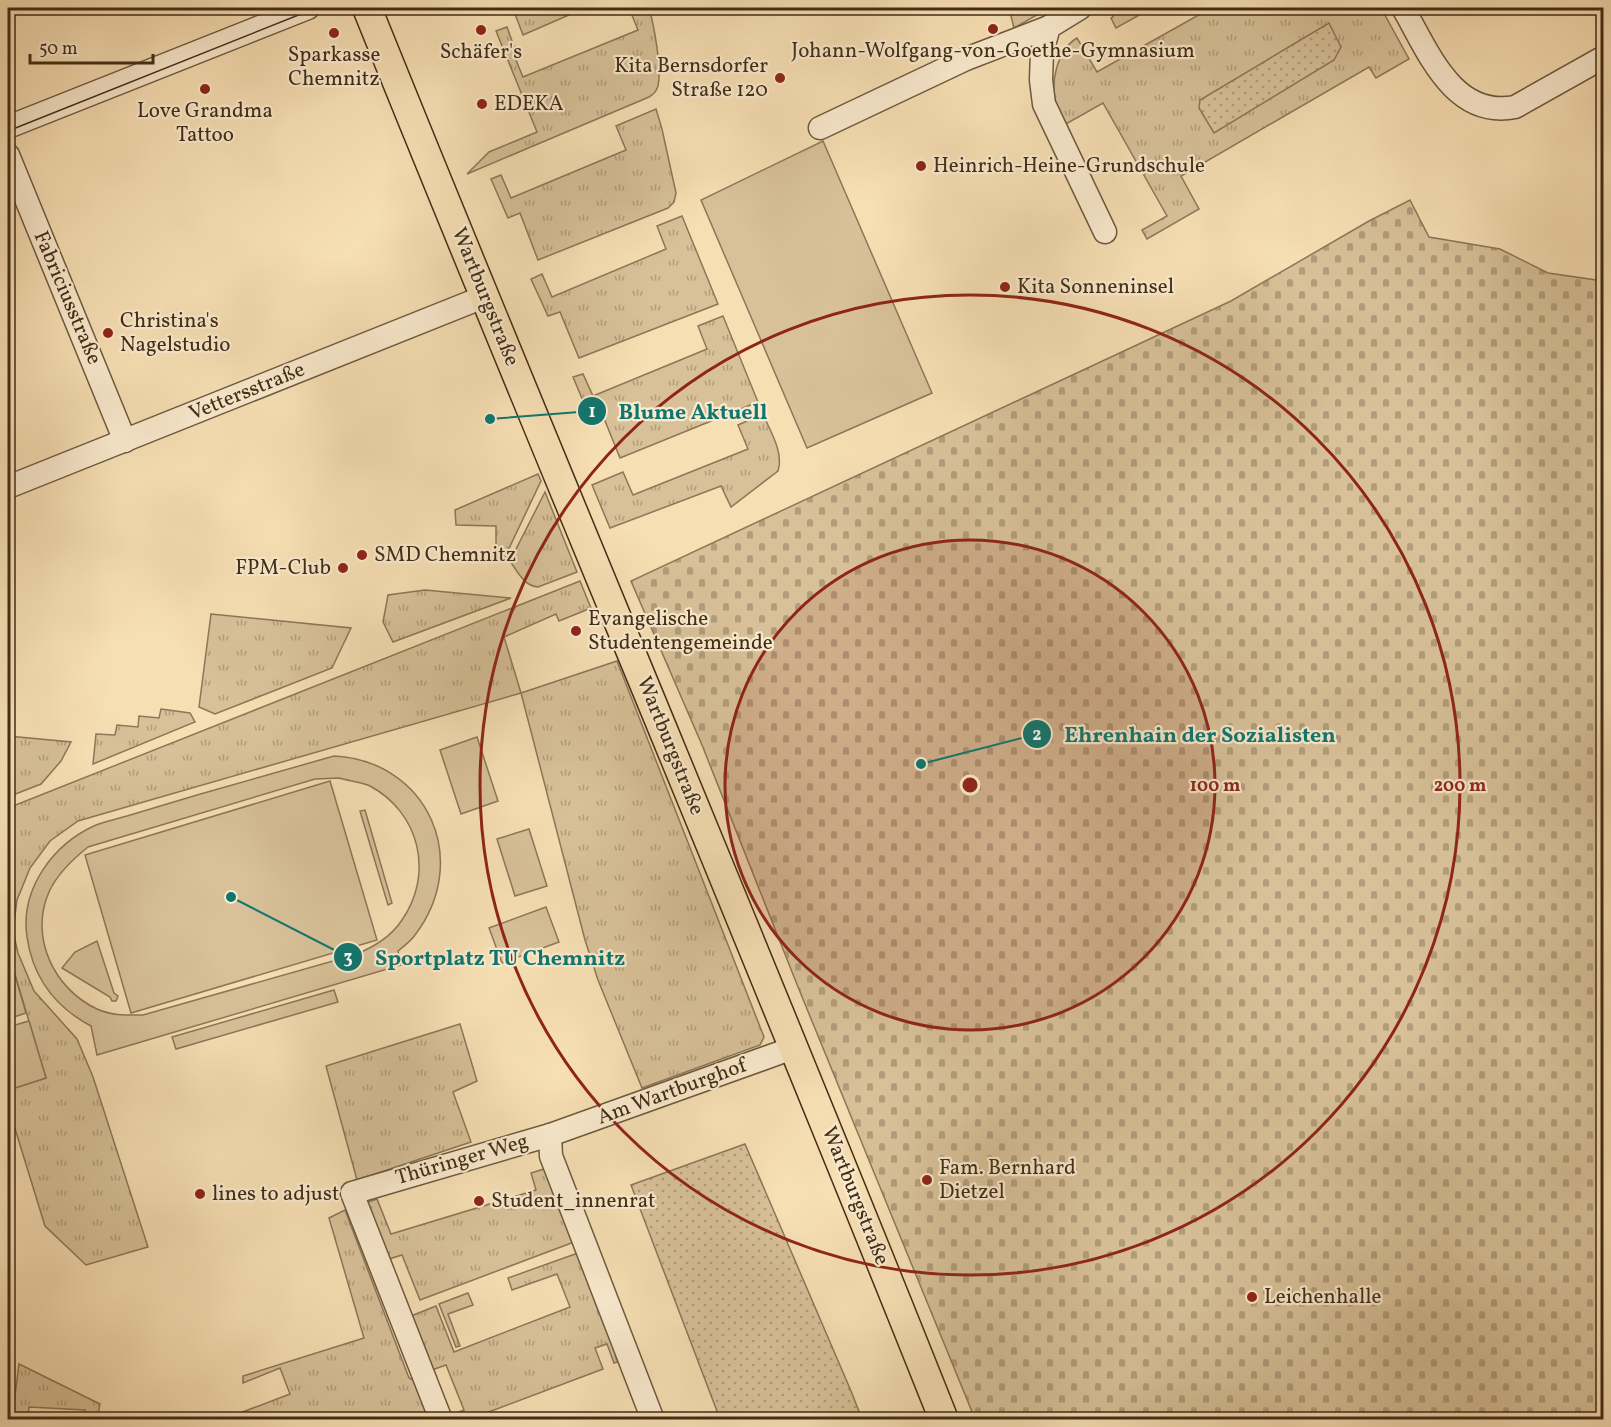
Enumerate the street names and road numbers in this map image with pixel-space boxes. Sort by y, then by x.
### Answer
street label: Wartburgstraße [444,223,526,371]
street label: Fabriciusstraße [26,227,108,369]
street label: Vettersstraße [185,356,309,428]
street label: Wartburgstraße [629,672,711,820]
street label: Am Wartburghof [593,1051,752,1132]
street label: Wartburgstraße [814,1122,896,1270]
street label: Thüringer Weg [392,1127,532,1193]

